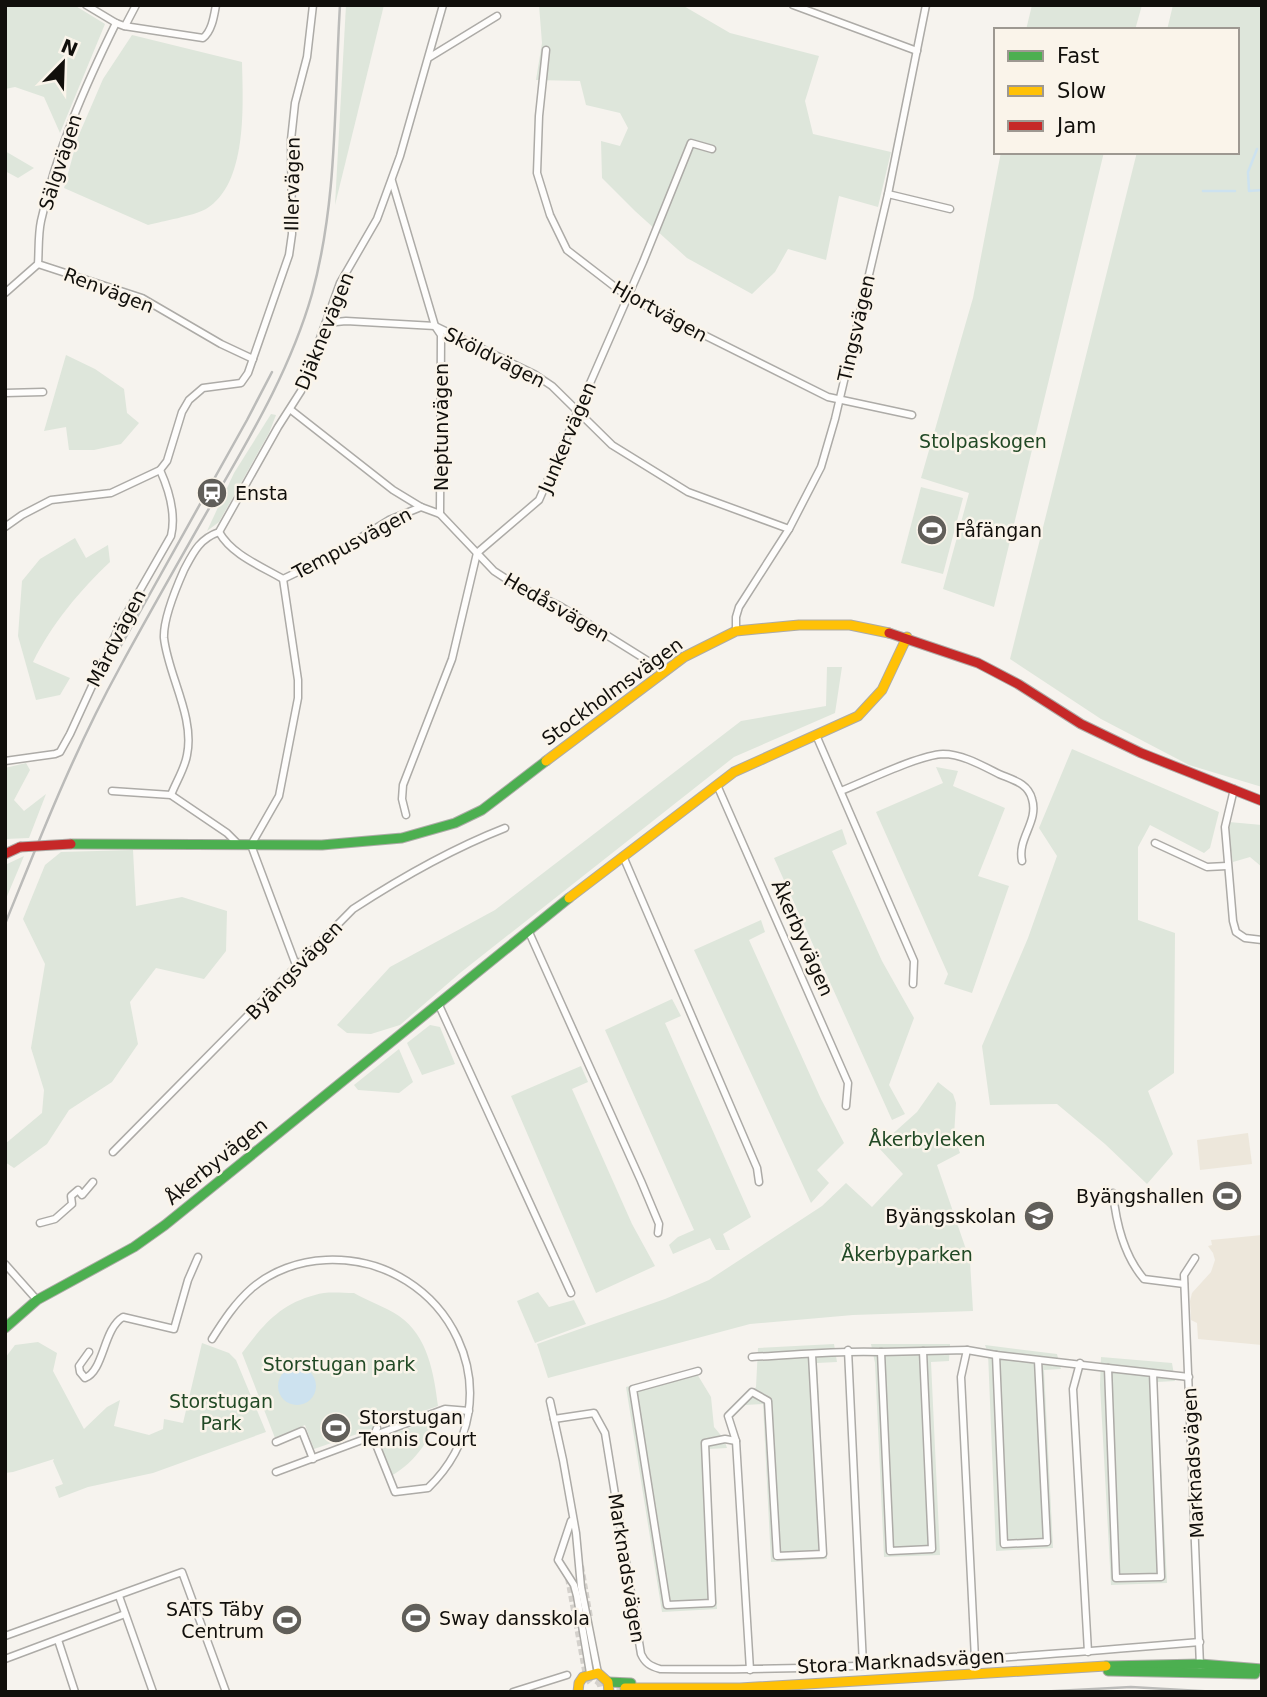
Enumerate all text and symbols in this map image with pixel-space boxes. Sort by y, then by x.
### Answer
north arrow [28,28,98,98]
legend [994,28,1239,154]
text: N [58,34,81,61]
text: Fast [1057,44,1099,68]
text: Slow [1057,79,1106,103]
street label: Sälgvägen [34,111,86,213]
text: Jam [1055,114,1097,138]
street label: Illervägen [280,137,304,231]
street label: Renvägen [61,263,157,317]
street label: Djäknevägen [290,269,358,393]
street label: Tingsvägen [833,272,879,385]
street label: Hjortvägen [609,276,711,346]
street label: Sköldvägen [441,322,549,392]
street label: Neptunvägen [430,363,452,491]
street label: Junkervägen [533,378,600,497]
park label: Stolpaskogen [919,430,1047,452]
station icon: Ensta [195,476,229,510]
place label: Ensta [235,482,288,504]
street label: Tempusvägen [288,502,415,584]
sports icon: Fåfängan [915,513,949,547]
place label: Fåfängan [955,519,1042,541]
street label: Hedåsvägen [500,568,614,646]
street label: Mårdvägen [82,586,150,690]
street label: Stockholmsvägen [537,633,687,749]
street label: Åkerbyvägen [768,877,838,999]
street label: Byängsvägen [241,916,347,1024]
street label: Åkerbyvägen [161,1113,271,1209]
park label: Åkerbyleken [868,1128,986,1150]
sports icon: Byängshallen [1210,1179,1244,1213]
place label: Byängshallen [1076,1185,1204,1207]
school or university icon: Byängsskolan [1022,1199,1056,1233]
place label: Byängsskolan [885,1205,1016,1227]
park label: Åkerbyparken [841,1243,973,1265]
park label: Storstugan park [263,1353,415,1375]
street label: Marknadsvägen [1178,1387,1208,1539]
park label: Storstugan Park [169,1390,273,1434]
place label: Storstugan Tennis Court [358,1406,477,1450]
sports icon: Storstugan Tennis Court [319,1411,353,1445]
street label: Marknadsvägen [604,1492,650,1644]
place label: SATS Täby Centrum [166,1598,264,1642]
sports icon: Sway dansskola [399,1601,433,1635]
sports icon: SATS Täby Centrum [270,1603,304,1637]
place label: Sway dansskola [439,1607,590,1629]
street label: Stora Marknadsvägen [797,1645,1005,1677]

